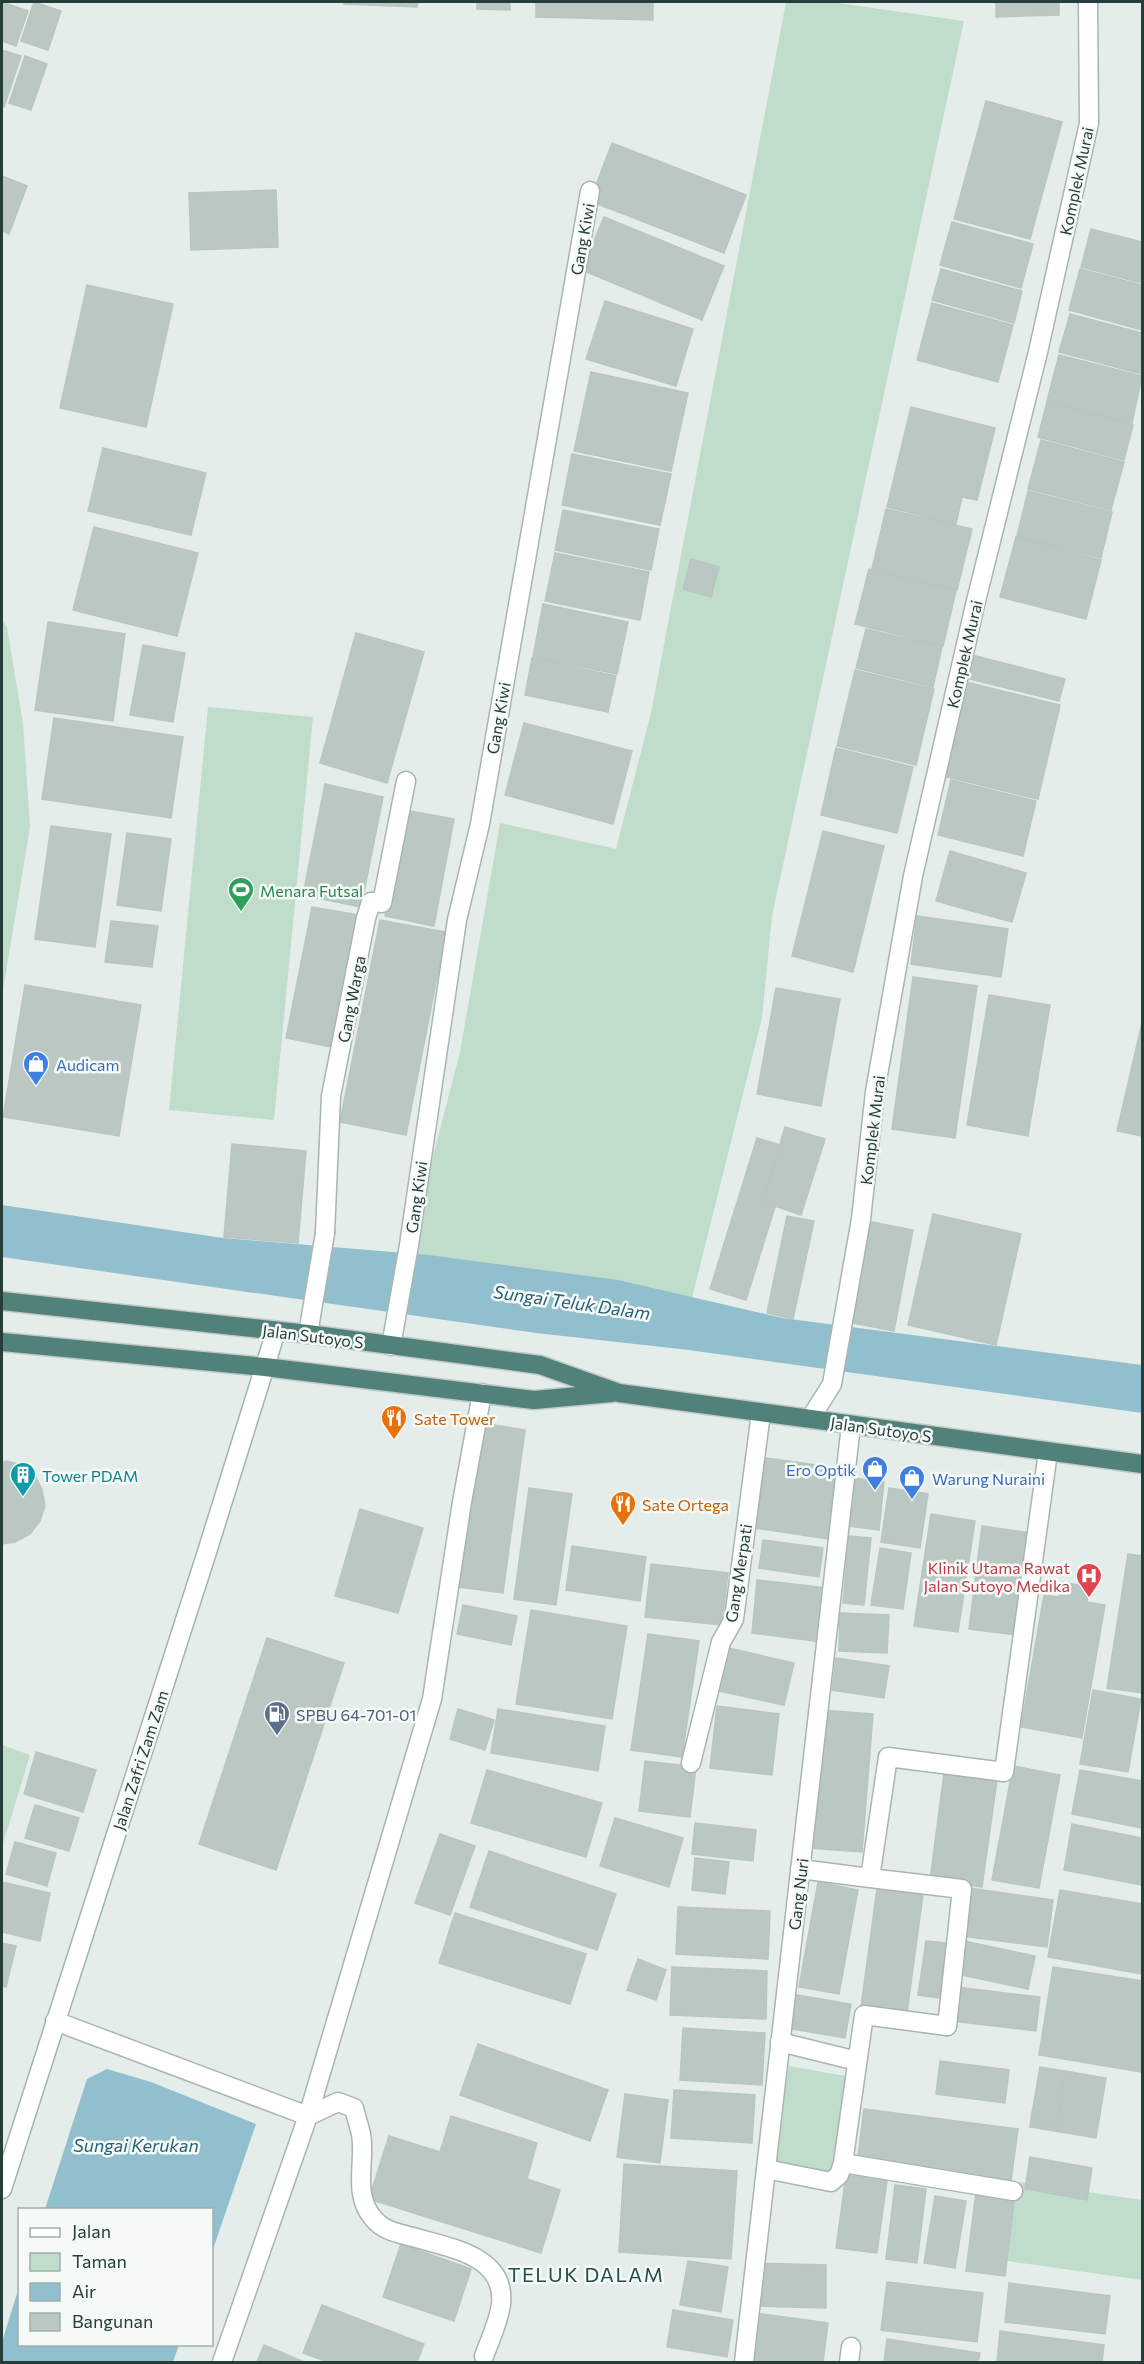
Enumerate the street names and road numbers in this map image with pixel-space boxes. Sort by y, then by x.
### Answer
street label: Komplek Murai [1055,125,1097,237]
street label: Gang Kiwi [566,202,598,276]
street label: Komplek Murai [942,598,986,710]
street label: Gang Kiwi [482,681,514,755]
street label: Gang Warga [333,954,369,1044]
street label: Komplek Murai [856,1074,888,1186]
street label: Gang Kiwi [402,1160,430,1234]
street label: Jalan Sutoyo S [261,1320,365,1352]
street label: Jalan Sutoyo S [829,1413,933,1445]
street label: Gang Merpati [721,1522,755,1624]
street label: Jalan Zafri Zam Zam [108,1688,172,1832]
street label: Gang Nuri [784,1857,812,1931]

